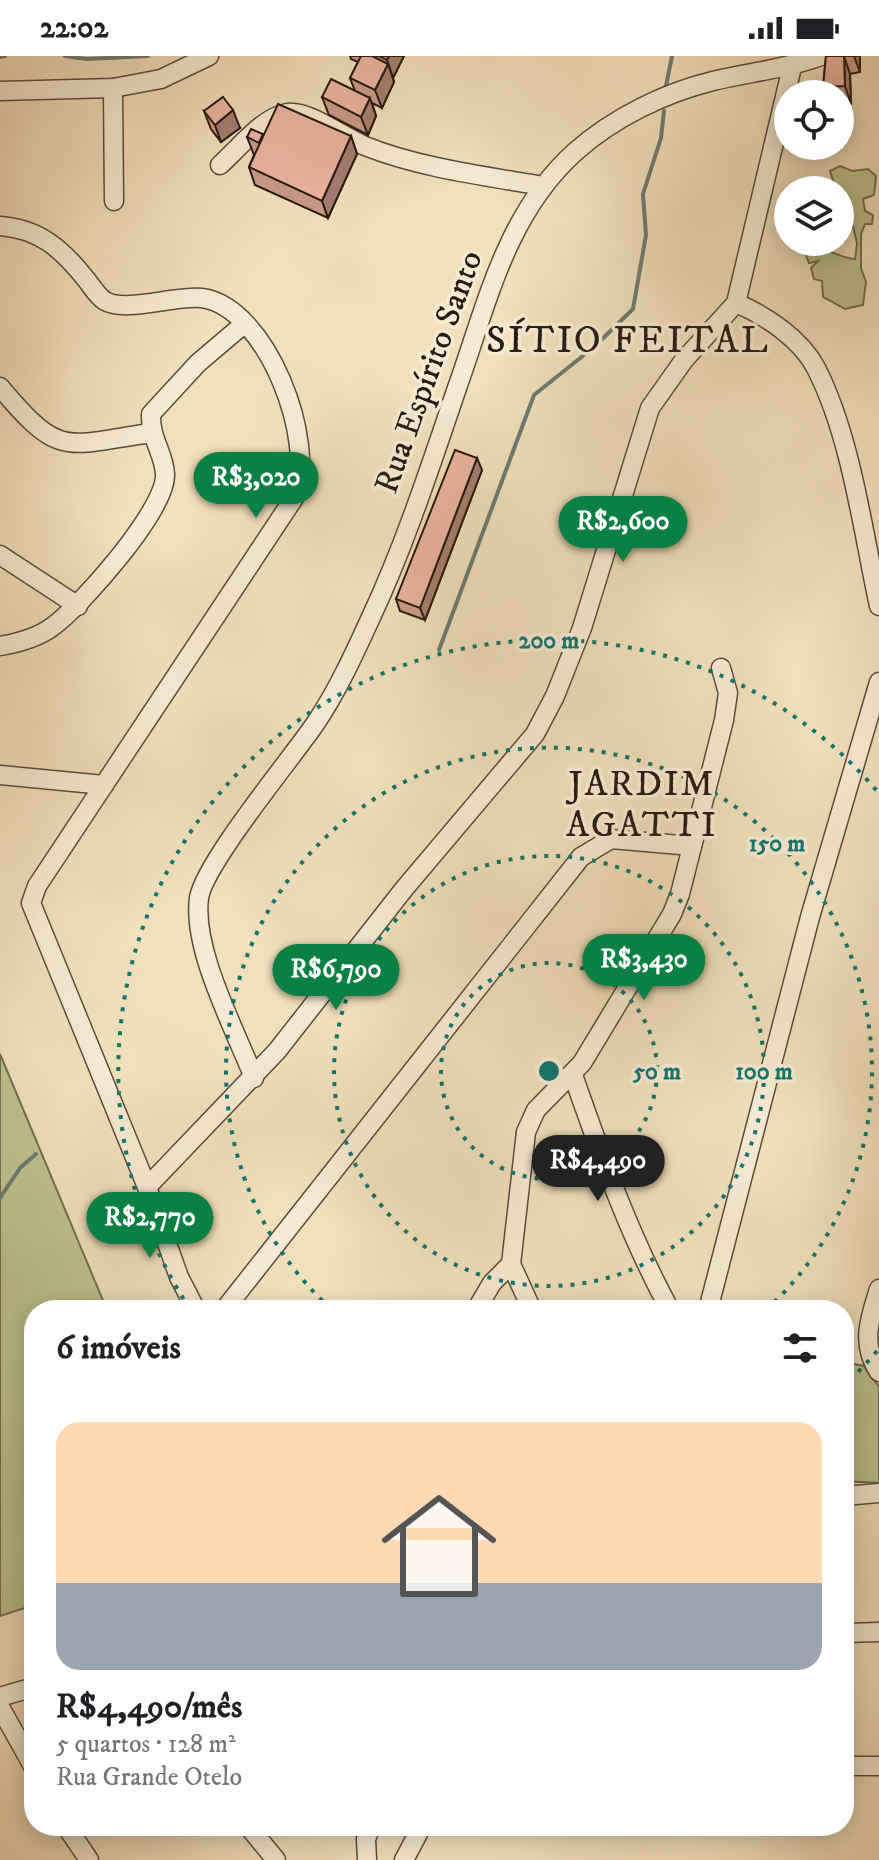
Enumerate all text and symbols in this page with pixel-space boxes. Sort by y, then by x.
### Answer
text: 22:02 [40,10,108,47]
map controls [774,80,854,256]
button: locate [774,80,854,160]
button: layers [774,176,854,256]
street label: Rua Espírito Santo [366,245,492,499]
district label: SÍTIO FEITAL [486,317,770,365]
pin: R$3,020 [182,452,330,520]
text: R$3,020 [212,461,300,494]
pin: R$2,600 [549,496,697,564]
text: R$2,600 [576,505,670,538]
text: 200 m [519,626,579,656]
district label: JARDIM AGATTI [566,762,718,848]
text: 150 m [749,829,805,859]
pin: R$3,430 [570,934,718,1002]
text: R$3,430 [600,943,688,976]
pin: R$6,790 [262,944,410,1012]
text: R$6,790 [290,953,382,986]
centre of rings [535,1057,563,1085]
text: 50 m [632,1057,681,1087]
text: 100 m [735,1057,793,1087]
pin: R$4,490 [524,1135,672,1203]
text: R$4,490 [550,1144,646,1177]
pin: R$2,770 [76,1192,224,1260]
text: R$2,770 [104,1201,196,1234]
icon: filters [778,1326,822,1370]
text: 6 imóveis [56,1327,181,1369]
icon: home [367,1474,511,1618]
text: R$4,490/mês [56,1686,242,1728]
text: 5 quartos · 128 m² [56,1728,236,1761]
text: Rua Grande Otelo [56,1761,242,1794]

